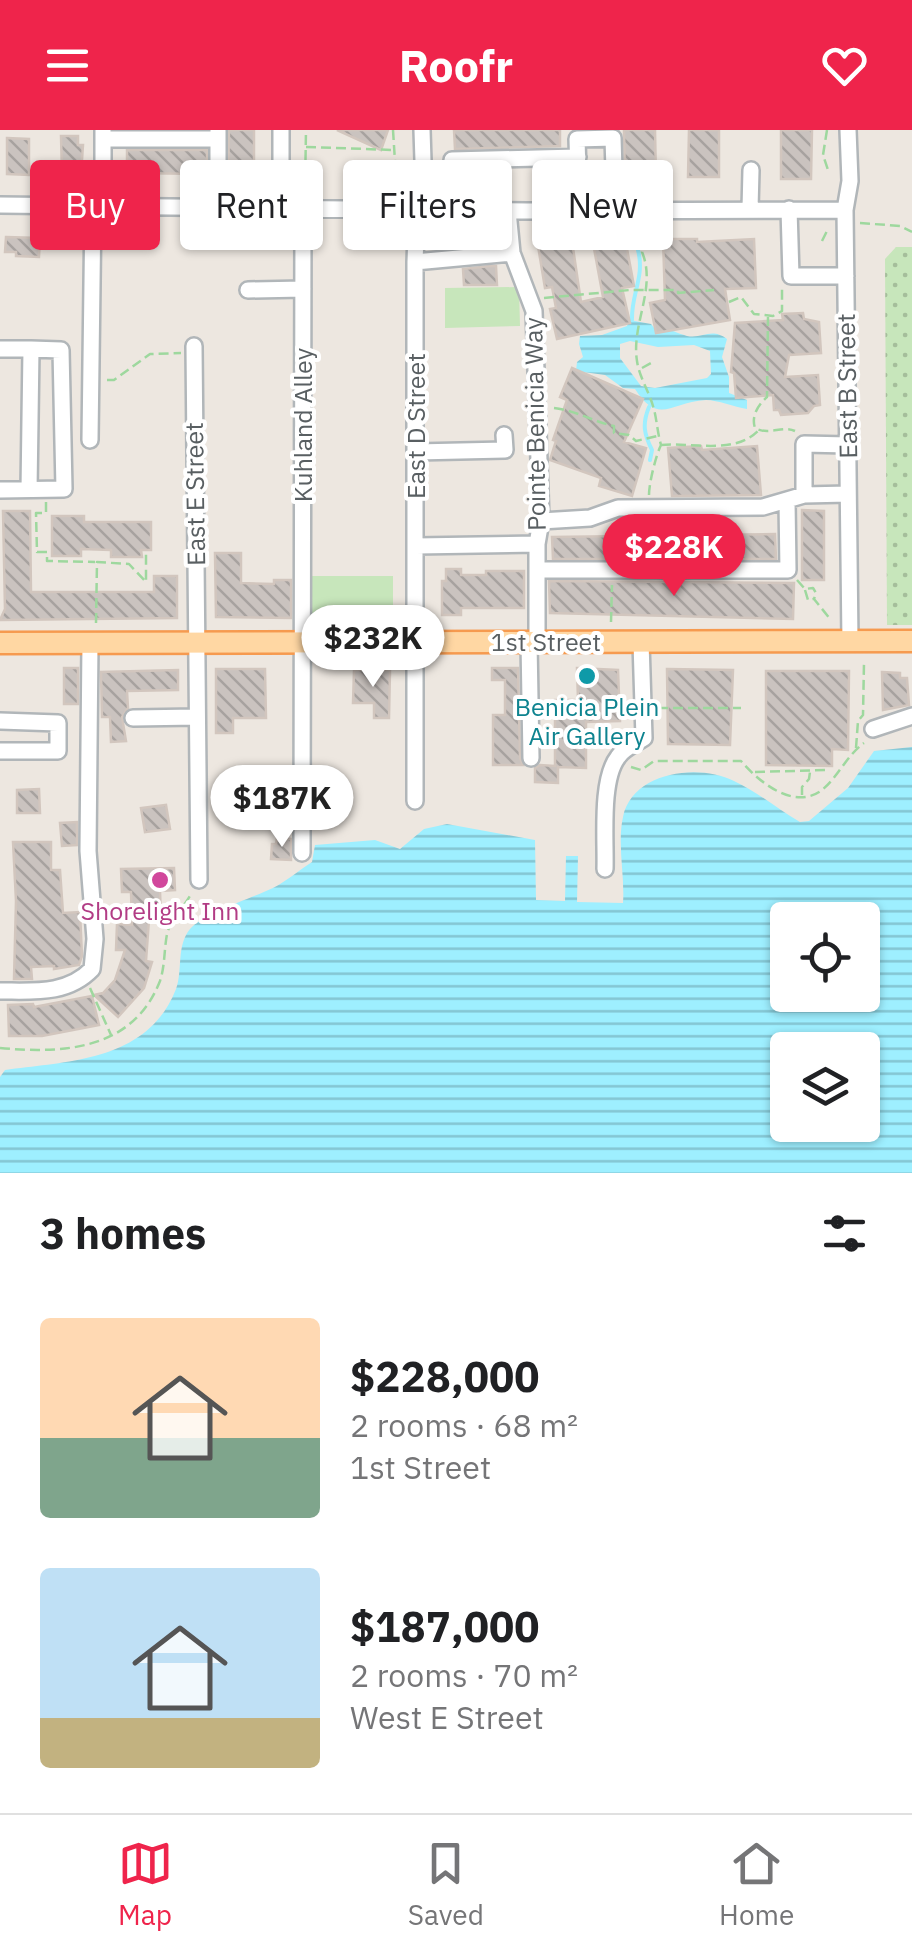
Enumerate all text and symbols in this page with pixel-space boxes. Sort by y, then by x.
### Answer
text: Roofr [399,36,513,94]
icon: menu [40,38,95,93]
icon: heart [817,38,872,93]
chip: Buy [30,160,160,250]
chip: Rent [180,160,323,250]
chip: Filters [343,160,512,250]
chip: New [532,160,673,250]
street label: East B Street [829,313,864,459]
street label: Pointe Benicia Way [516,316,553,531]
street label: Kuhland Alley [286,347,319,502]
street label: East D Street [399,353,432,499]
street label: East E Street [177,422,212,566]
pin: $228K [604,514,744,599]
text: $228K [624,525,724,567]
pin: $232K [303,605,443,690]
text: $232K [323,616,423,658]
street label: 1st Street [491,625,601,658]
marker: Benicia Plein Air Gallery [576,665,598,687]
place label: Benicia Plein Air Gallery [515,690,659,752]
pin: $187K [212,765,352,850]
text: $187K [232,776,332,818]
marker: Shorelight Inn [149,869,171,891]
place label: Shorelight Inn [80,894,240,927]
map controls [770,902,880,1142]
button: locate [770,902,880,1012]
button: layers [770,1032,880,1142]
text: 3 homes [40,1206,206,1261]
icon: filters [817,1206,872,1261]
text: $228,000 [350,1349,539,1404]
icon: home [120,1358,240,1478]
text: 2 rooms · 68 m² [350,1404,578,1446]
text: 1st Street [350,1446,491,1488]
text: $187,000 [350,1599,539,1654]
icon: home [120,1608,240,1728]
text: 2 rooms · 70 m² [350,1654,578,1696]
text: West E Street [350,1696,544,1738]
tab: Map [118,1836,173,1933]
tab: Saved [408,1836,484,1933]
tab: Home [719,1836,794,1933]

